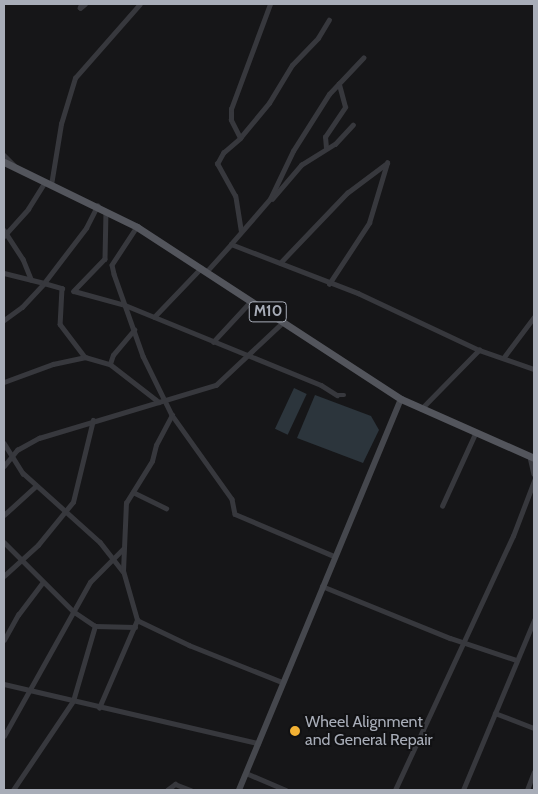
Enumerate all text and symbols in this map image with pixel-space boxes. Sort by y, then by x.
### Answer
road number: M10 [248,300,288,324]
place label: Wheel Alignment and General Repair [305,712,433,750]
marker: Wheel Alignment and General Repair [289,725,301,737]

